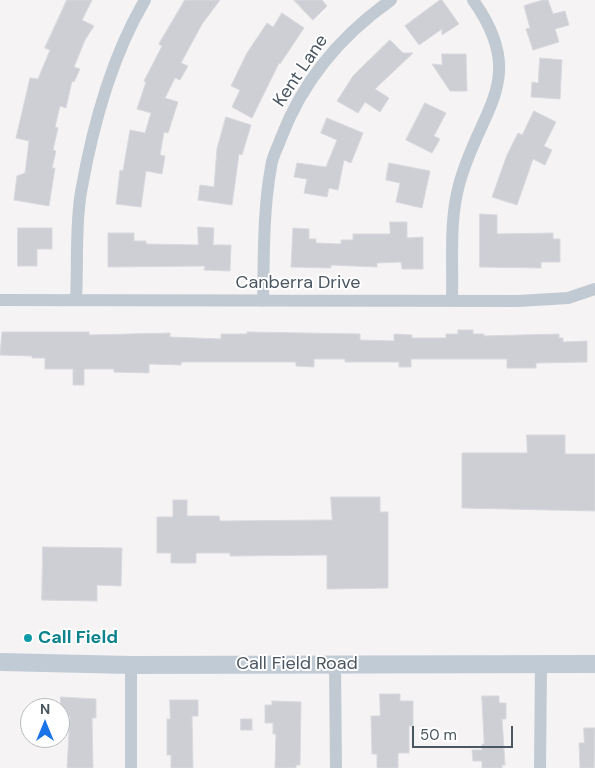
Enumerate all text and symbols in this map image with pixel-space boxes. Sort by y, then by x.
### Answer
street label: Kent Lane [269,31,333,111]
street label: Canberra Drive [235,272,361,294]
place label: Call Field [38,627,118,649]
marker: Call Field [22,632,34,644]
street label: Call Field Road [236,653,358,675]
north arrow [20,698,70,748]
text: N [40,700,50,718]
scale bar [415,716,516,748]
text: 50 m [420,725,457,745]

